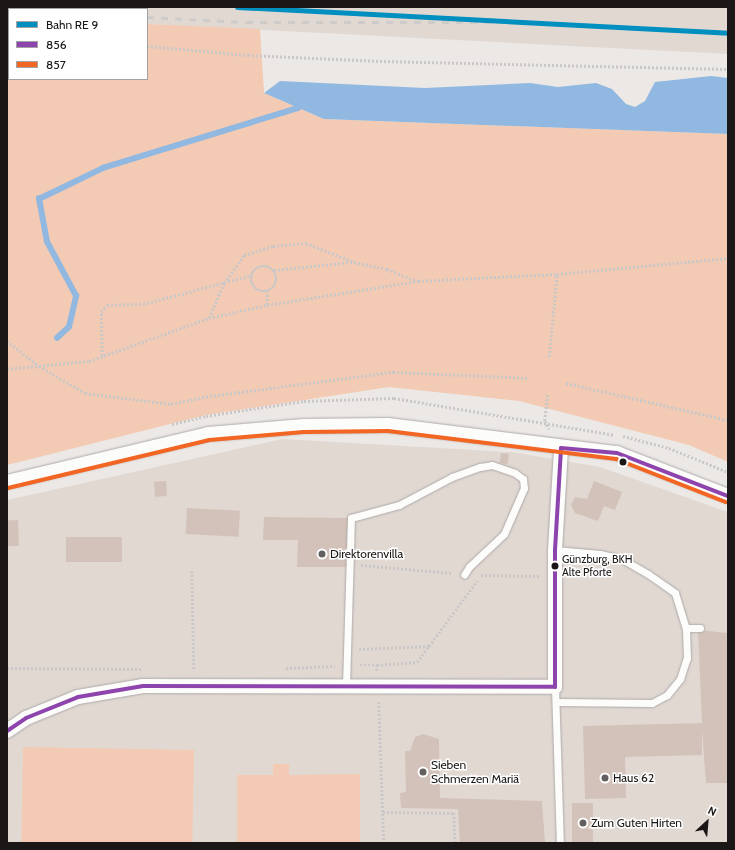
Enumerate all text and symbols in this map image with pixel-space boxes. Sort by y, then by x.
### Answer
legend [8,8,148,80]
text: Bahn RE 9 [46,17,98,32]
text: 856 [46,37,67,52]
text: 857 [46,57,66,72]
unlabelled marker [618,457,628,467]
place label: Direktorenvilla [330,547,403,561]
marker: Direktorenvilla [317,549,327,559]
place label: Günzburg, BKH Alte Pforte [562,553,633,579]
marker: Günzburg, BKH Alte Pforte [550,561,560,571]
place label: Sieben Schmerzen Mariä [431,758,519,786]
marker: Sieben Schmerzen Mariä [418,767,428,777]
place label: Haus 62 [613,771,654,785]
marker: Haus 62 [600,773,610,783]
north arrow [687,802,727,842]
text: N [706,803,719,819]
place label: Zum Guten Hirten [591,816,682,830]
marker: Zum Guten Hirten [578,818,588,828]

